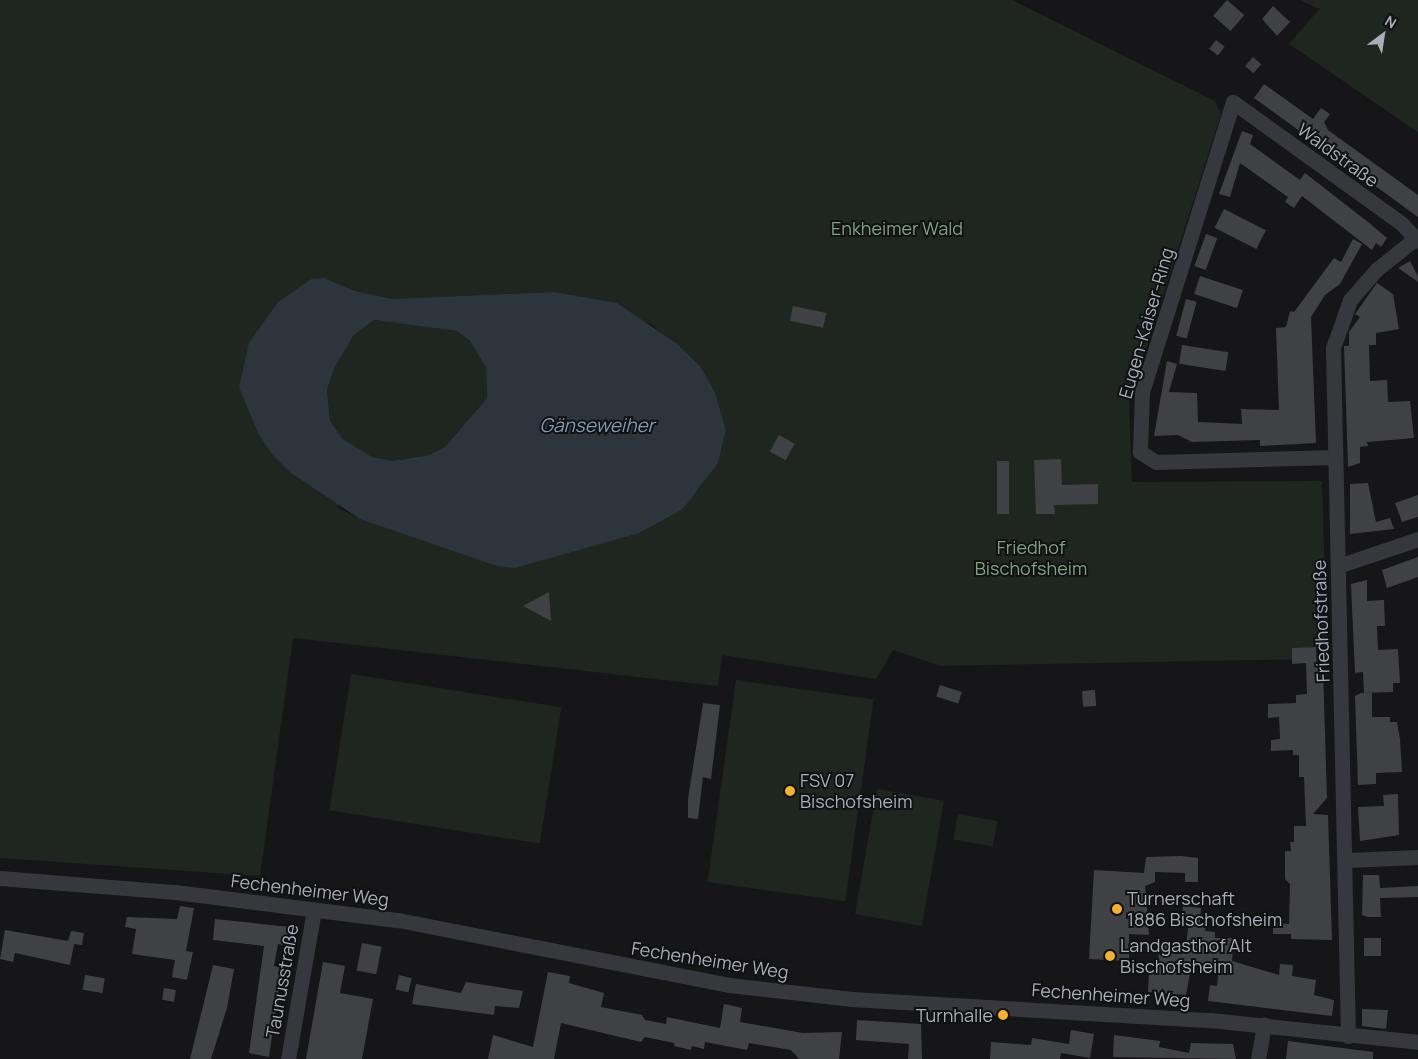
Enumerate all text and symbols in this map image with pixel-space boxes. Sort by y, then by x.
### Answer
north arrow [1358,10,1408,60]
text: N [1382,11,1400,32]
street label: Waldstraße [1293,118,1383,192]
park label: Enkheimer Wald [831,217,963,239]
street label: Eugen-Kaiser-Ring [1114,245,1178,401]
water label: Gänseweiher [540,415,654,437]
park label: Friedhof Bischofsheim [975,537,1087,580]
street label: Friedhofstraße [1308,559,1334,683]
place label: FSV 07 Bischofsheim [800,770,912,812]
marker: FSV 07 Bischofsheim [784,785,796,797]
street label: Fechenheimer Weg [230,870,390,910]
place label: Turnerschaft 1886 Bischofsheim [1127,888,1282,931]
marker: Turnerschaft 1886 Bischofsheim [1111,903,1123,915]
street label: Taunusstraße [261,922,303,1040]
place label: Landgasthof Alt Bischofsheim [1120,935,1252,978]
street label: Fechenheimer Weg [630,937,790,983]
marker: Landgasthof Alt Bischofsheim [1104,950,1116,962]
street label: Fechenheimer Weg [1031,979,1191,1011]
place label: Turnhalle [916,1004,993,1026]
marker: Turnhalle [997,1009,1009,1021]

